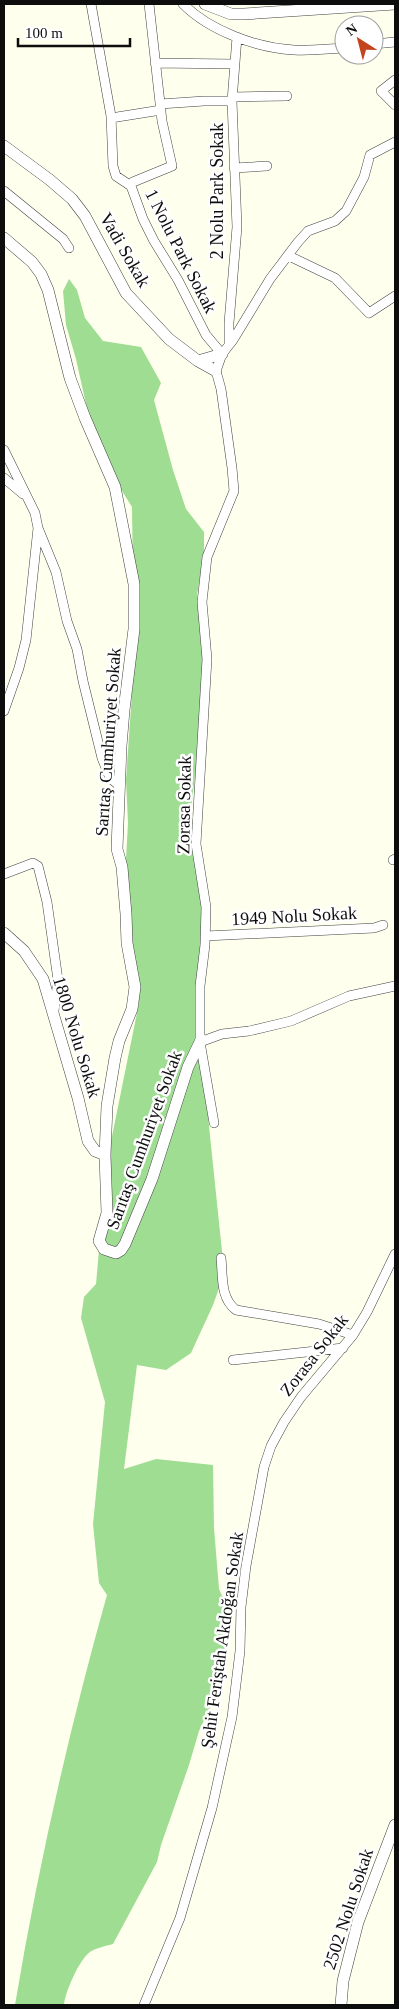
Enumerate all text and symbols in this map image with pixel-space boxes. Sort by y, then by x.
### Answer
scale bar [18,15,130,47]
north arrow [334,15,384,65]
text: N [343,21,360,39]
text: 100 m [25,25,63,41]
street label: 2 Nolu Park Sokak [207,123,227,259]
street label: 1 Nolu Park Sokak [141,186,221,316]
street label: Vadi Sokak [96,209,154,291]
street label: Sarıtaş Cumhuriyet Sokak [91,647,125,837]
street label: Zorasa Sokak [173,756,195,854]
street label: 1949 Nolu Sokak [231,903,357,929]
street label: 1800 Nolu Sokak [49,974,105,1100]
street label: Sarıtaş Cumhuriyet Sokak [102,1048,186,1232]
street label: Zorasa Sokak [276,1310,352,1400]
street label: Şehit Feriştah Akdoğan Sokak [197,1530,247,1750]
street label: 2502 Nolu Sokak [319,1846,377,1972]

